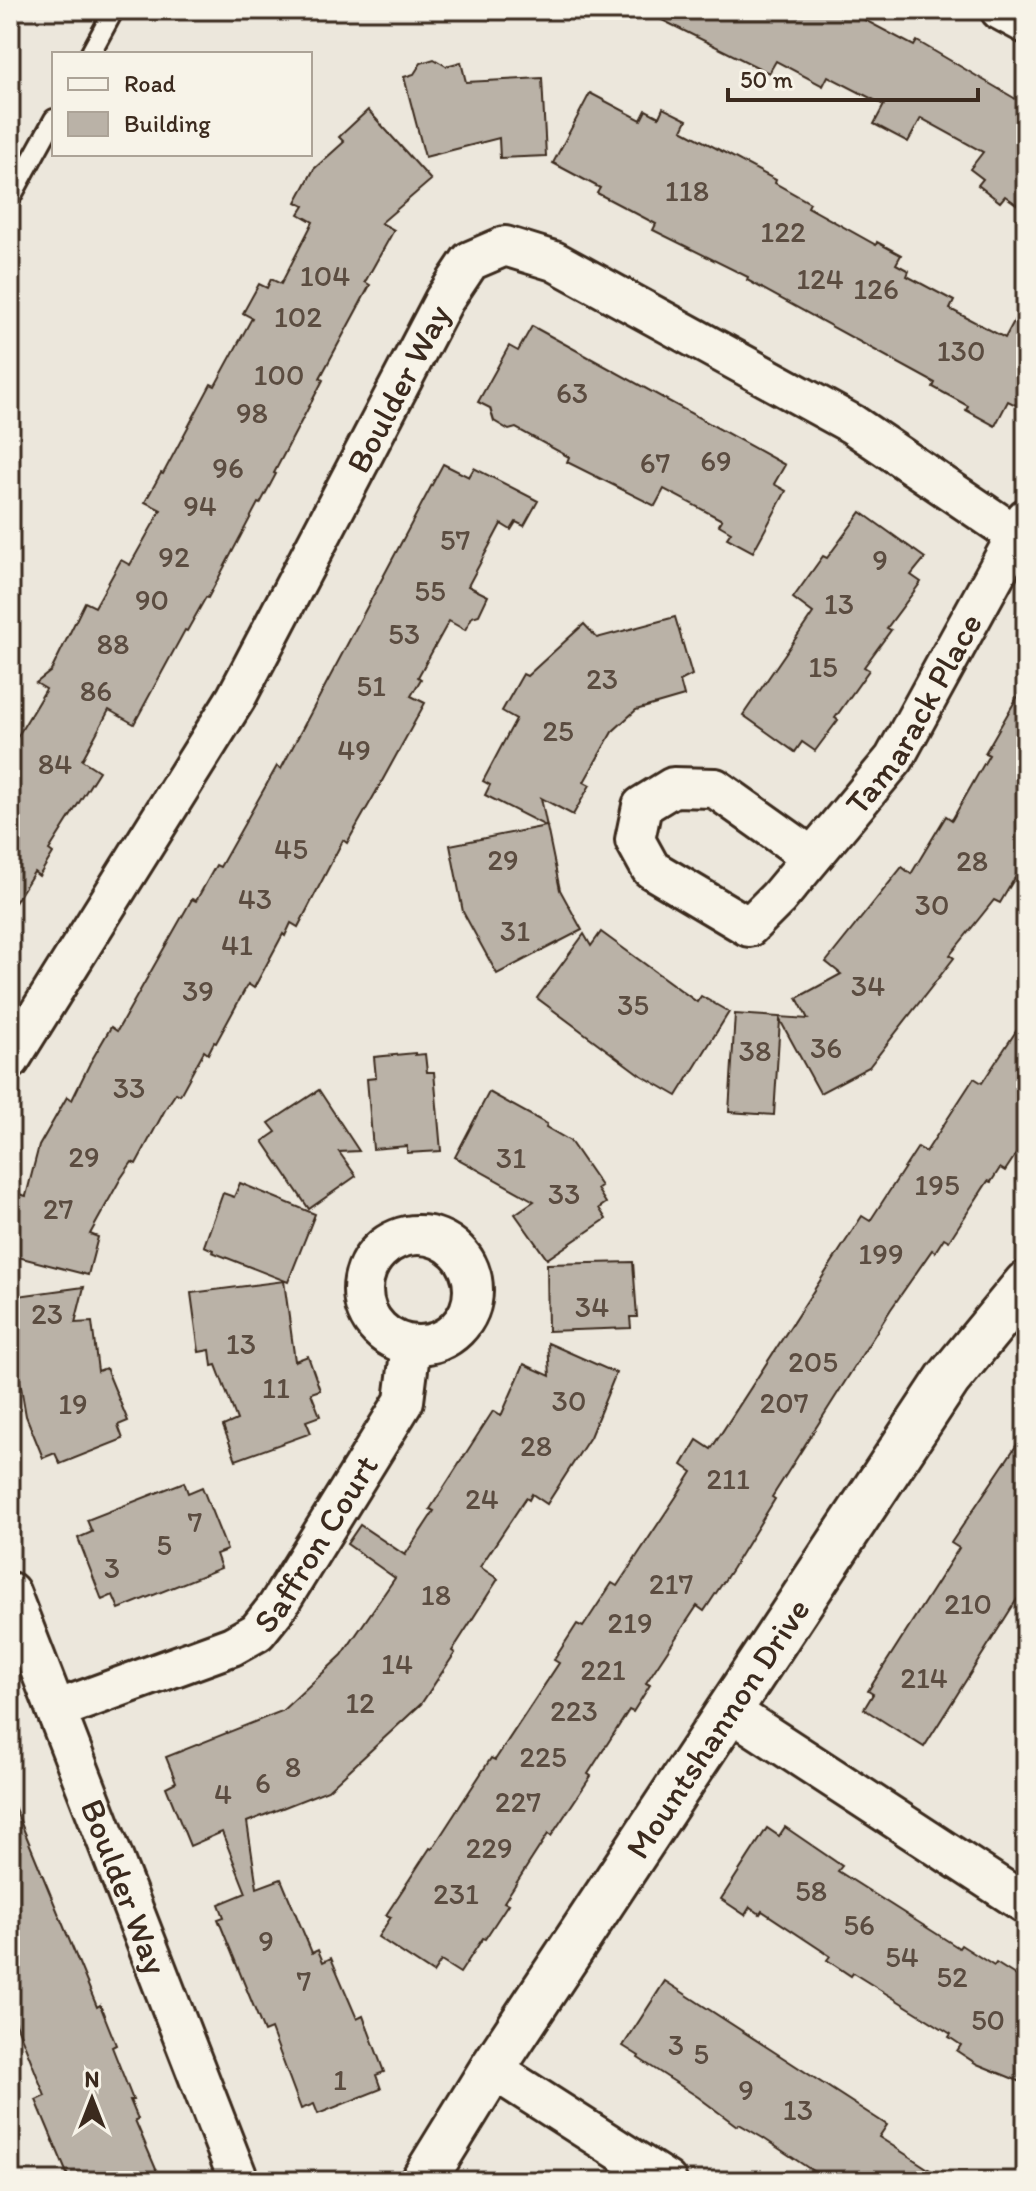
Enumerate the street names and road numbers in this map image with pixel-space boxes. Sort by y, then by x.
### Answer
street label: Boulder Way [337,297,459,480]
street label: Tamarack Place [836,606,991,823]
street label: Saffron Court [244,1447,386,1641]
street label: Mountshannon Drive [616,1590,818,1866]
street label: Boulder Way [72,1793,177,1980]

